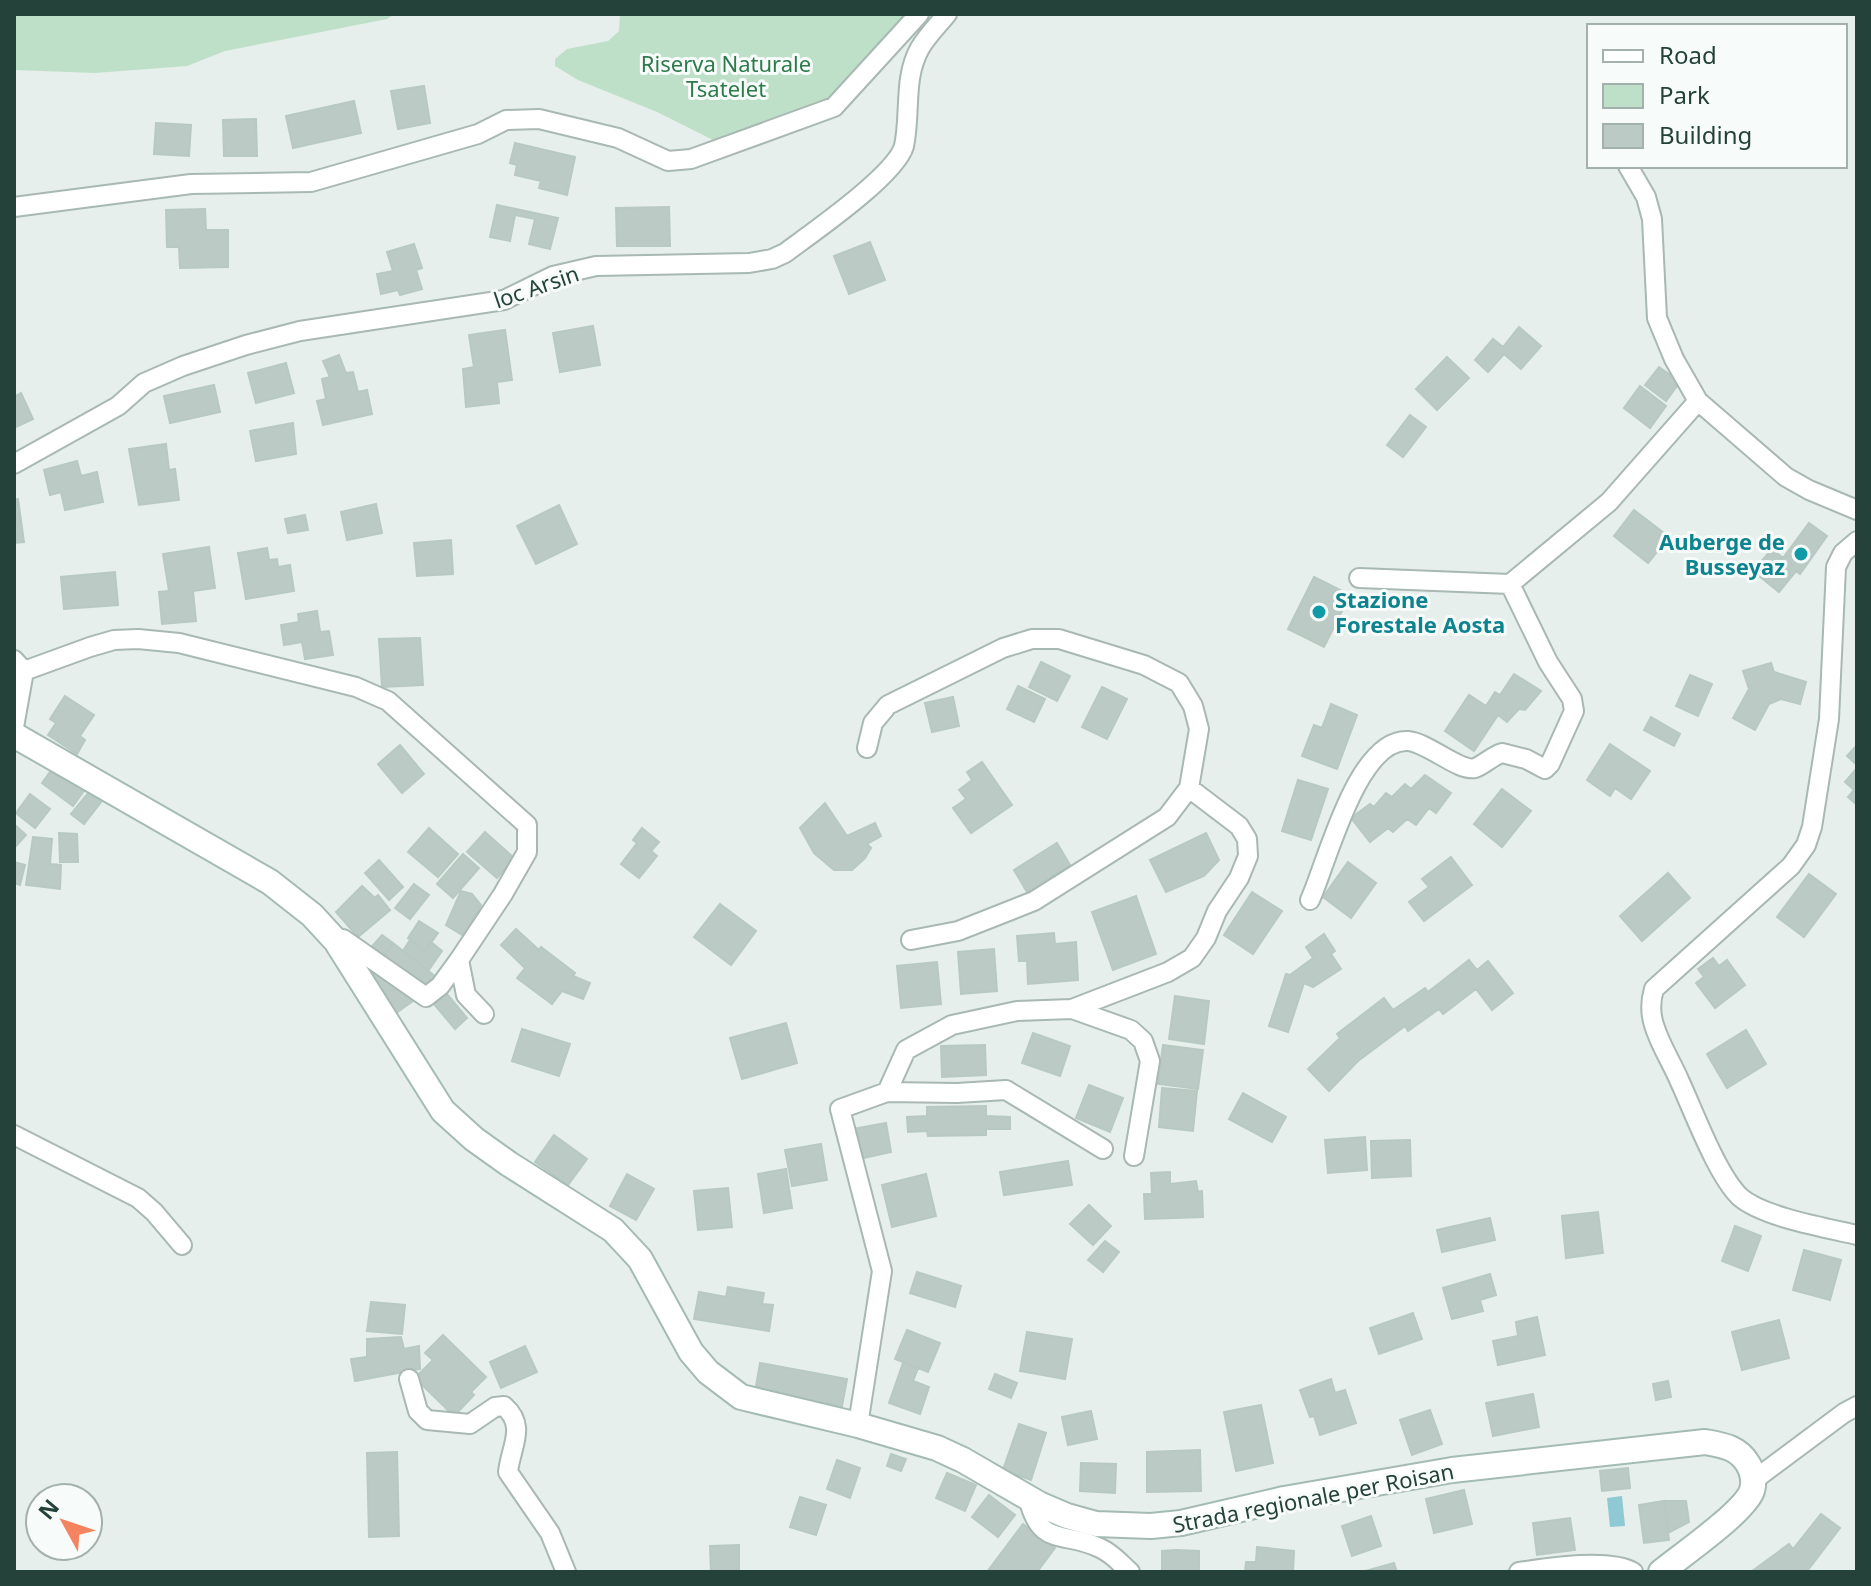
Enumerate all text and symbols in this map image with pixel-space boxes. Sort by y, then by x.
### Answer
legend [1587,24,1847,168]
text: Road [1659,38,1717,71]
park label: Riserva Naturale Tsatelet [641,48,811,103]
text: Park [1659,78,1710,111]
text: Building [1659,118,1752,151]
street label: loc Arsin [489,257,583,315]
place label: Auberge de Busseyaz [1659,526,1785,581]
marker: Auberge de Busseyaz [1792,545,1810,563]
place label: Stazione Forestale Aosta [1335,584,1505,639]
marker: Stazione Forestale Aosta [1310,603,1328,621]
street label: Strada regionale per Roisan [1170,1455,1456,1539]
north arrow [24,1482,104,1562]
text: N [31,1492,65,1525]

